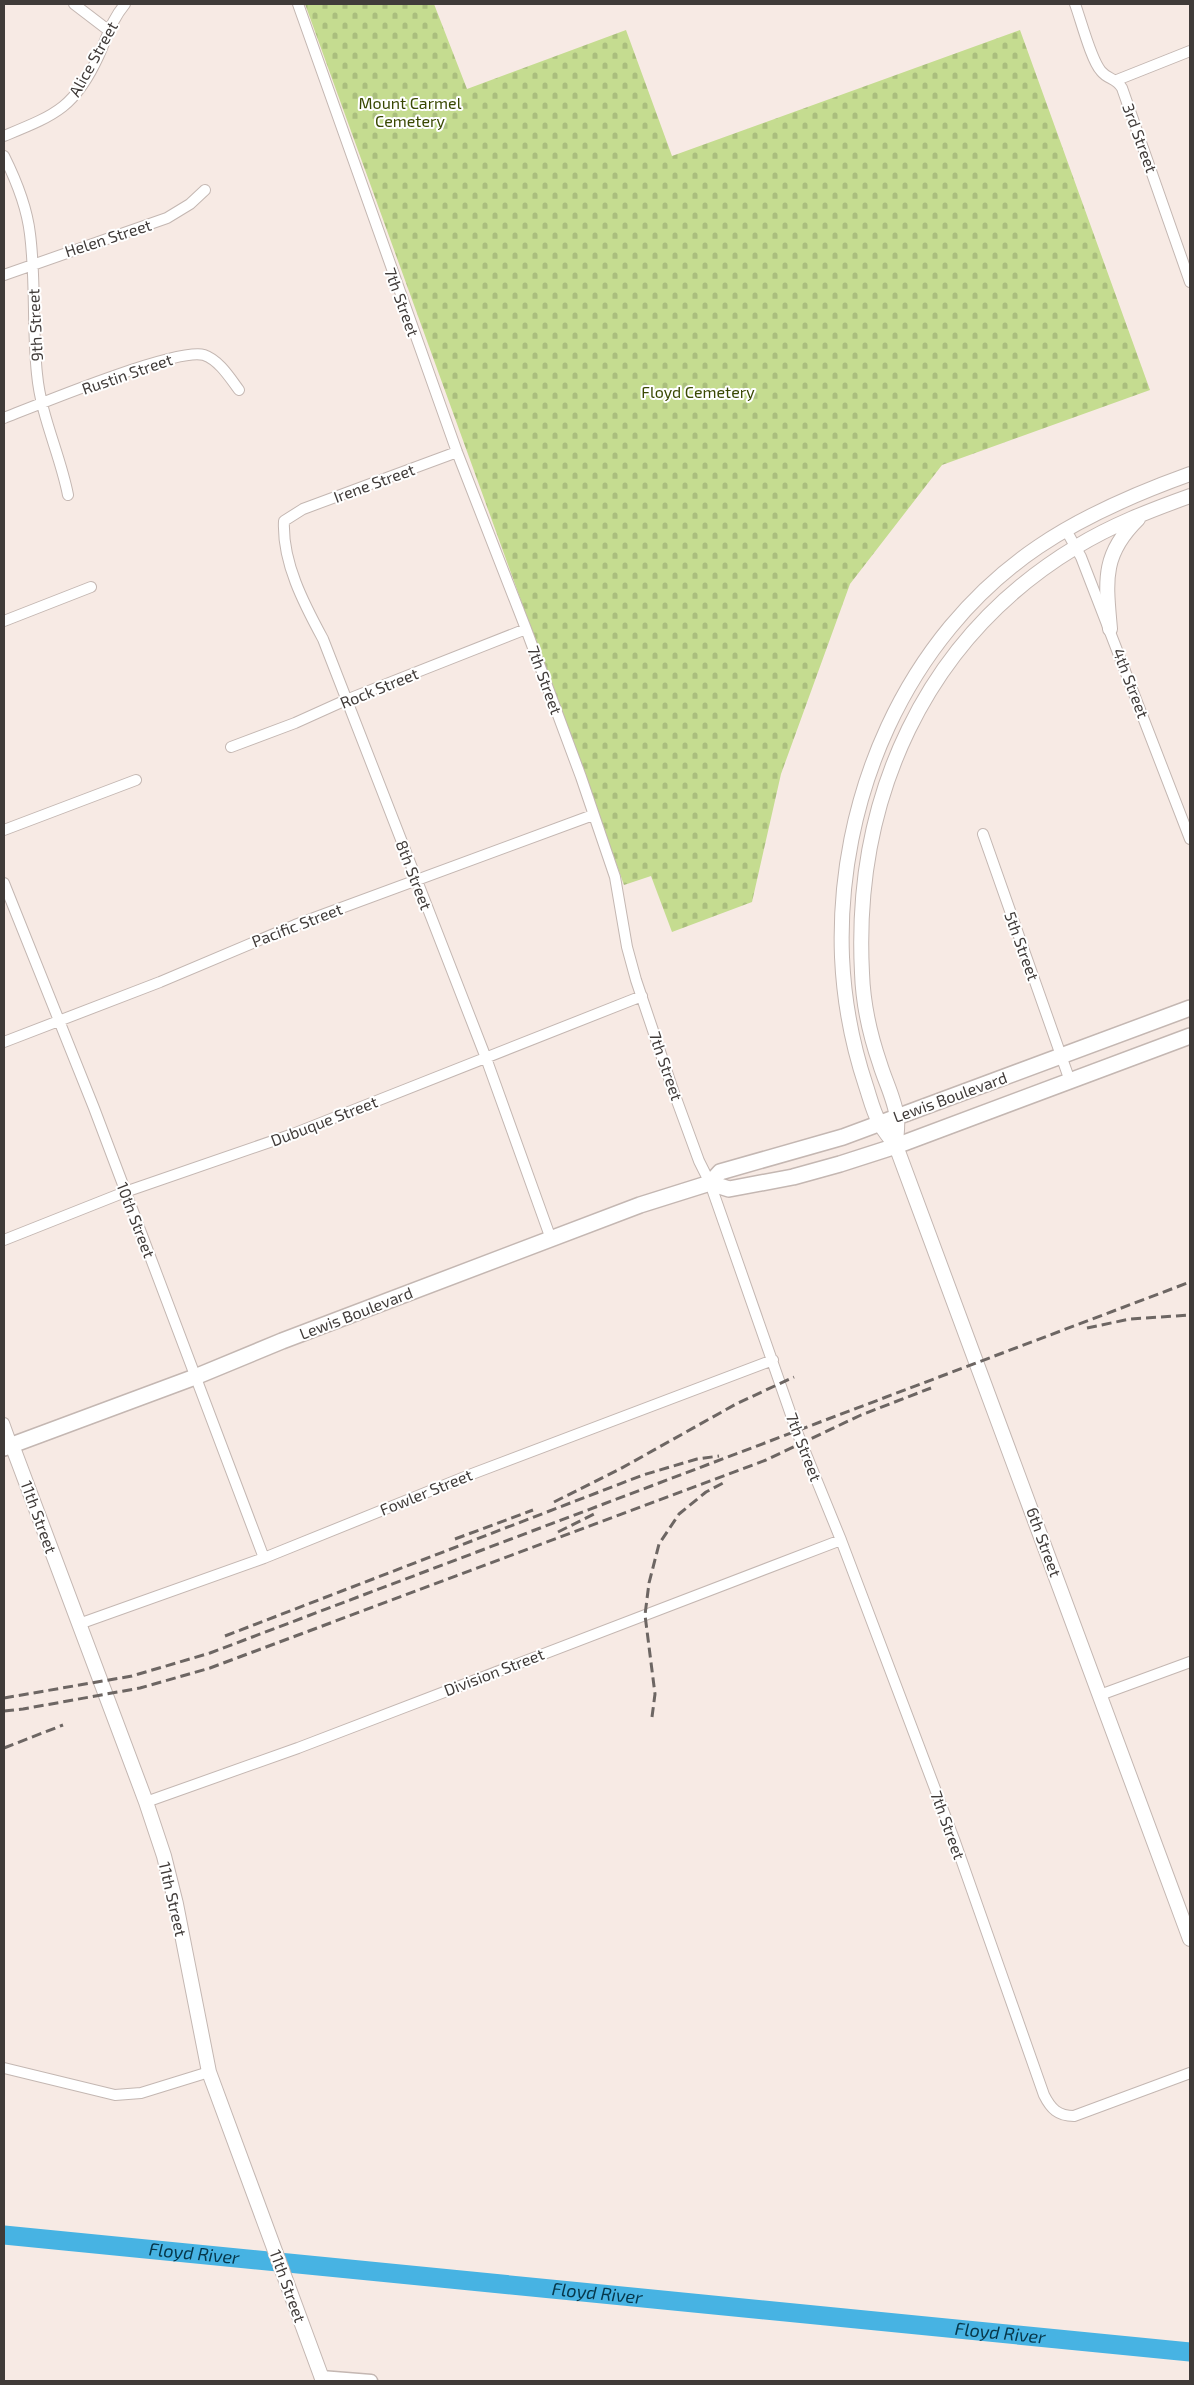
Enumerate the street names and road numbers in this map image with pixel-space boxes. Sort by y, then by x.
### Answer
street label: Alice Street [64,18,121,100]
street label: 3rd Street [1119,101,1162,175]
street label: Helen Street [62,215,154,260]
street label: 7th Street [381,265,424,339]
street label: 9th Street [23,288,46,362]
street label: Rustin Street [79,349,175,398]
street label: Irene Street [331,459,417,506]
street label: 7th Street [524,643,567,717]
street label: 4th Street [1109,645,1153,720]
street label: Rock Street [337,663,421,712]
street label: 8th Street [392,837,436,912]
street label: Pacific Street [249,899,345,951]
street label: 5th Street [1001,909,1044,983]
street label: 7th Street [646,1029,687,1103]
street label: Lewis Boulevard [890,1067,1009,1126]
street label: Dubuque Street [268,1091,380,1150]
street label: 10th Street [113,1179,160,1260]
street label: Lewis Boulevard [297,1282,415,1343]
street label: 7th Street [783,1410,826,1484]
street label: Fowler Street [377,1464,475,1519]
street label: 11th Street [18,1478,61,1556]
street label: 6th Street [1023,1504,1066,1579]
street label: Division Street [441,1644,547,1699]
street label: 7th Street [927,1788,970,1862]
street label: 11th Street [156,1860,191,1938]
street label: 11th Street [267,2247,310,2325]

